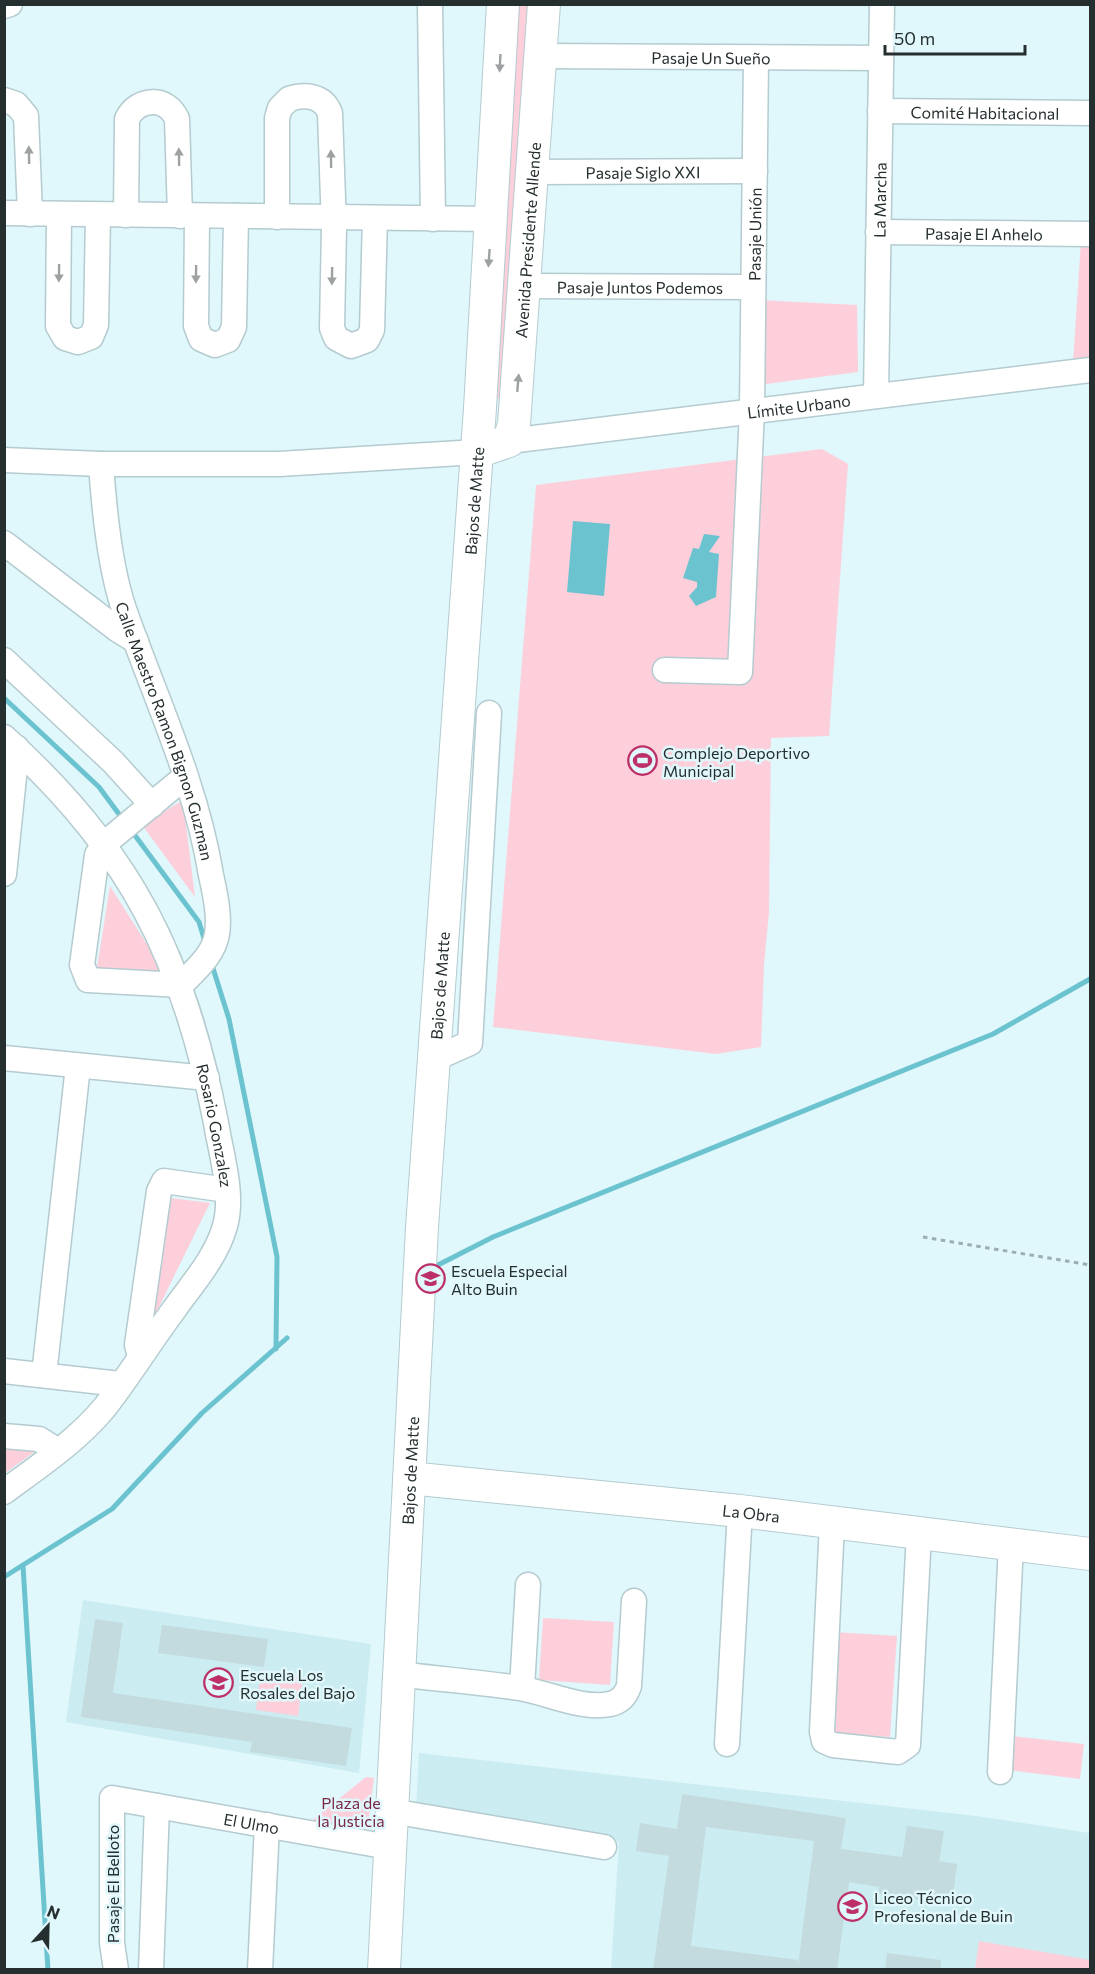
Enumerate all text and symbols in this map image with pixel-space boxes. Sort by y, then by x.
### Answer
scale bar [885,18,1024,56]
text: 50 m [894,27,935,49]
street label: Pasaje Un Sueño [651,47,771,67]
one-way arrow [496,53,505,72]
street label: Comité Habitacional [911,102,1059,122]
street label: Avenida Presidente Allende [511,141,544,339]
one-way arrow [24,146,33,165]
one-way arrow [174,148,184,167]
one-way arrow [326,150,336,169]
street label: Pasaje Siglo XXI [586,162,700,181]
street label: La Marcha [869,162,889,238]
street label: Pasaje Unión [744,187,764,281]
street label: Pasaje El Anhelo [925,223,1043,243]
one-way arrow [484,248,494,267]
one-way arrow [54,263,64,282]
one-way arrow [191,265,201,284]
one-way arrow [328,267,337,286]
street label: Pasaje Juntos Podemos [557,277,723,296]
one-way arrow [513,374,522,393]
street label: Límite Urbano [746,390,852,421]
street label: Bajos de Matte [460,446,487,556]
street label: Calle Maestro Ramon Bignon Guzman [113,599,218,862]
place label: Complejo Deportivo Municipal [663,743,810,780]
sports icon: Complejo Deportivo Municipal [626,745,658,777]
street label: Bajos de Matte [426,931,452,1040]
street label: Rosario Gonzalez [194,1062,237,1188]
place label: Escuela Especial Alto Buin [451,1261,568,1298]
school or university icon: Escuela Especial Alto Buin [414,1263,446,1295]
street label: Bajos de Matte [397,1416,422,1525]
street label: La Obra [722,1500,781,1525]
place label: Escuela Los Rosales del Bajo [240,1665,355,1702]
school or university icon: Escuela Los Rosales del Bajo [203,1667,235,1699]
park label: Plaza de la Justicia [317,1793,385,1830]
street label: El Ulmo [222,1808,281,1837]
street label: Pasaje El Belloto [103,1825,122,1943]
place label: Liceo Técnico Profesional de Buin [874,1888,1013,1925]
school or university icon: Liceo Técnico Profesional de Buin [837,1890,869,1922]
north arrow [18,1896,78,1956]
text: N [45,1901,63,1923]

